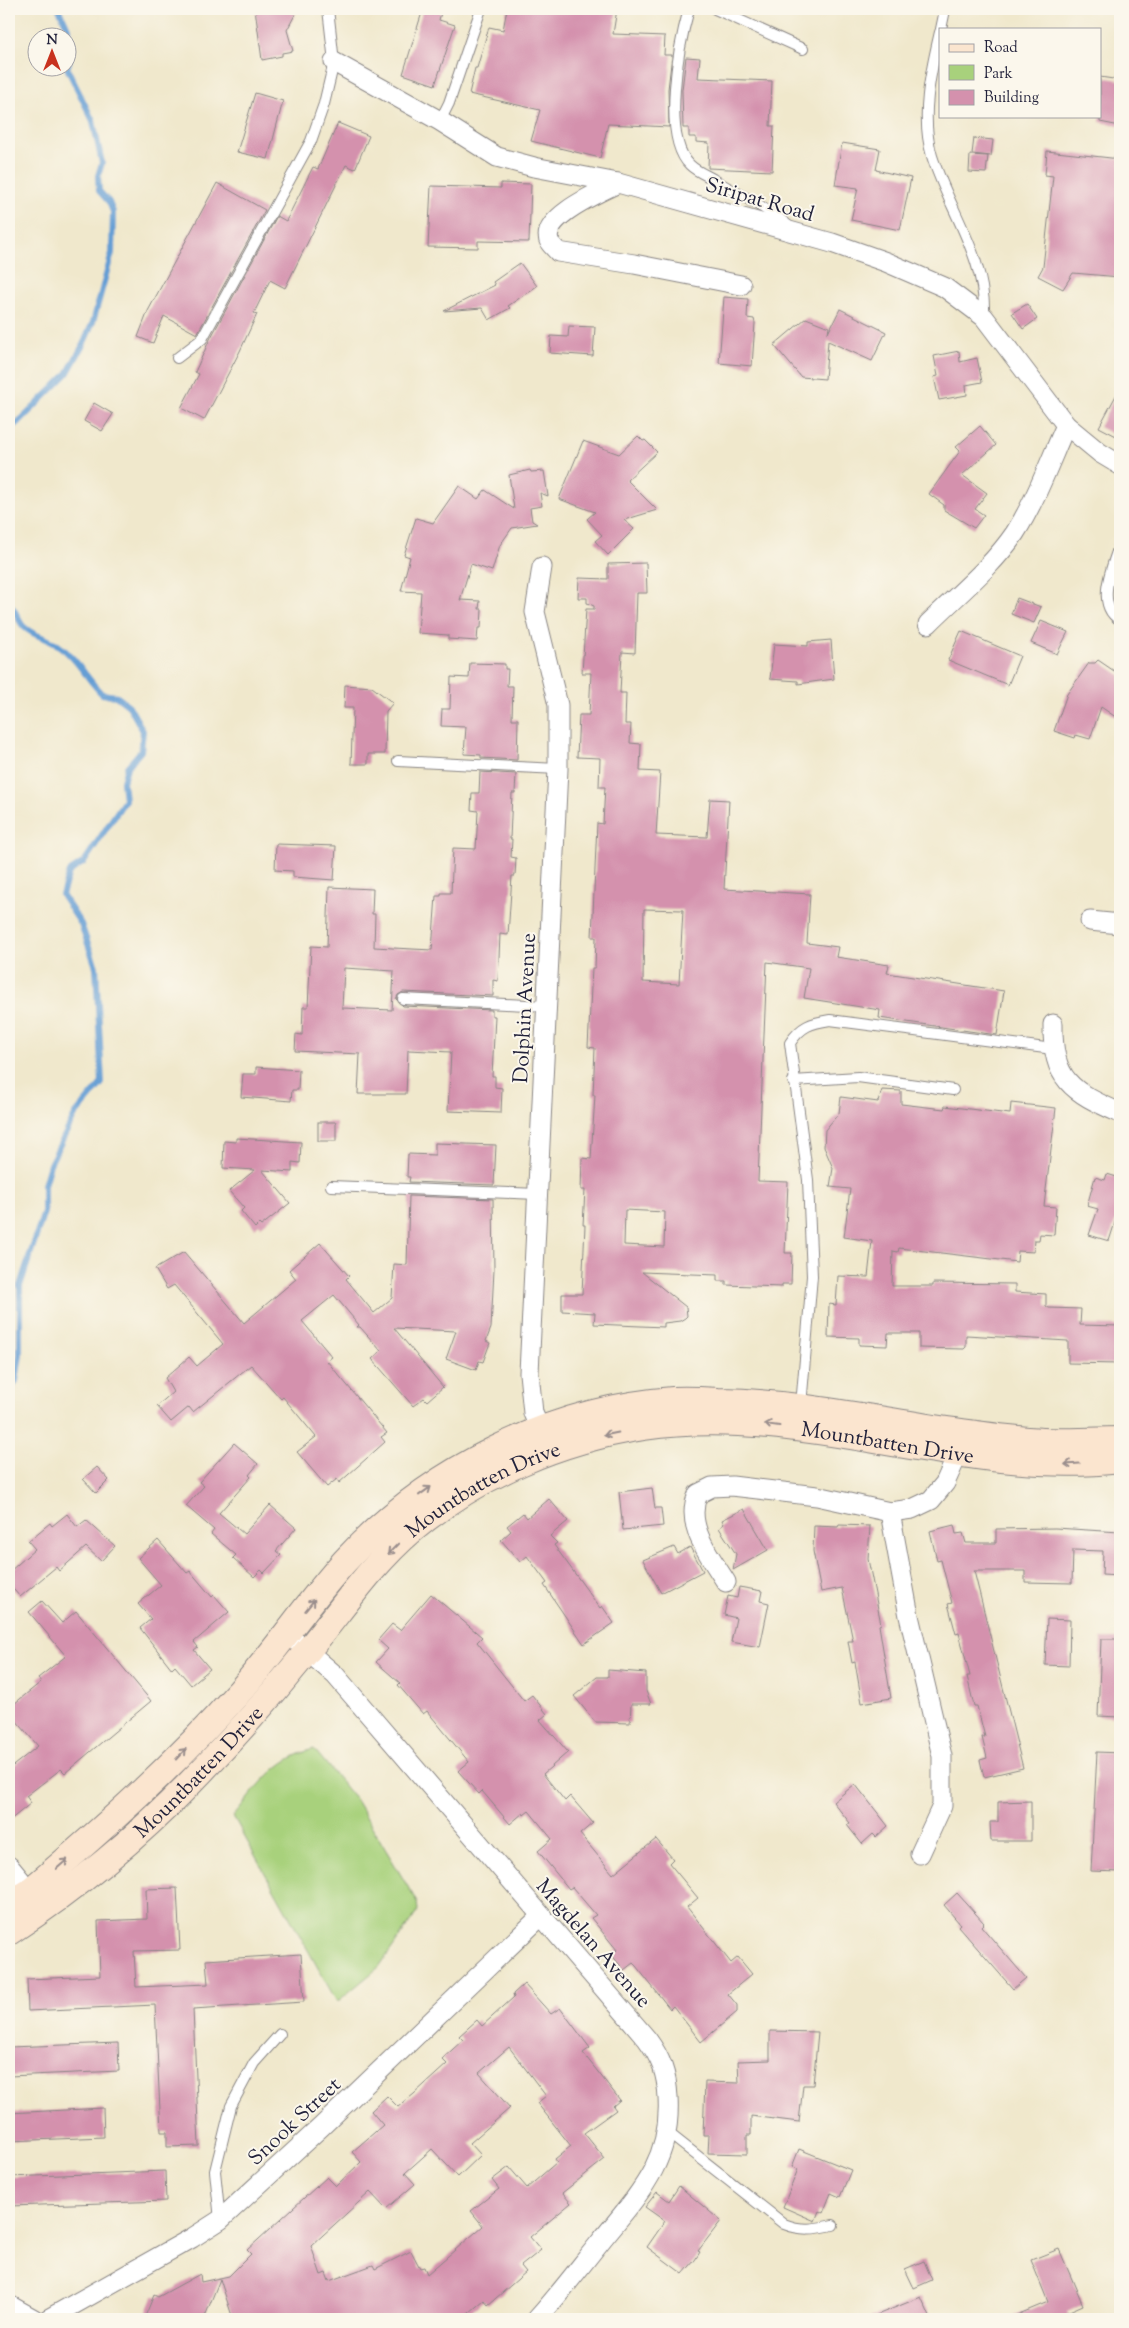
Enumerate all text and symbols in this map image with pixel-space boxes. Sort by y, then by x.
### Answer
north arrow [28,28,78,78]
legend [939,28,1102,118]
text: N [46,31,58,51]
text: Road [984,38,1018,59]
text: Park [984,64,1013,85]
text: Building [984,88,1039,109]
street label: Siripat Road [701,171,818,231]
street label: Dolphin Avenue [507,932,545,1084]
street label: Mountbatten Drive [799,1416,976,1473]
one-way arrow [764,1419,780,1429]
one-way arrow [603,1430,619,1439]
street label: Mountbatten Drive [400,1436,565,1546]
one-way arrow [1064,1459,1080,1468]
one-way arrow [418,1486,432,1496]
one-way arrow [387,1543,399,1556]
one-way arrow [304,1598,315,1611]
street label: Mountbatten Drive [129,1700,272,1846]
one-way arrow [175,1748,187,1760]
one-way arrow [55,1859,68,1870]
street label: Magdelan Avenue [528,1873,657,2016]
street label: Snook Street [242,2071,349,2174]

